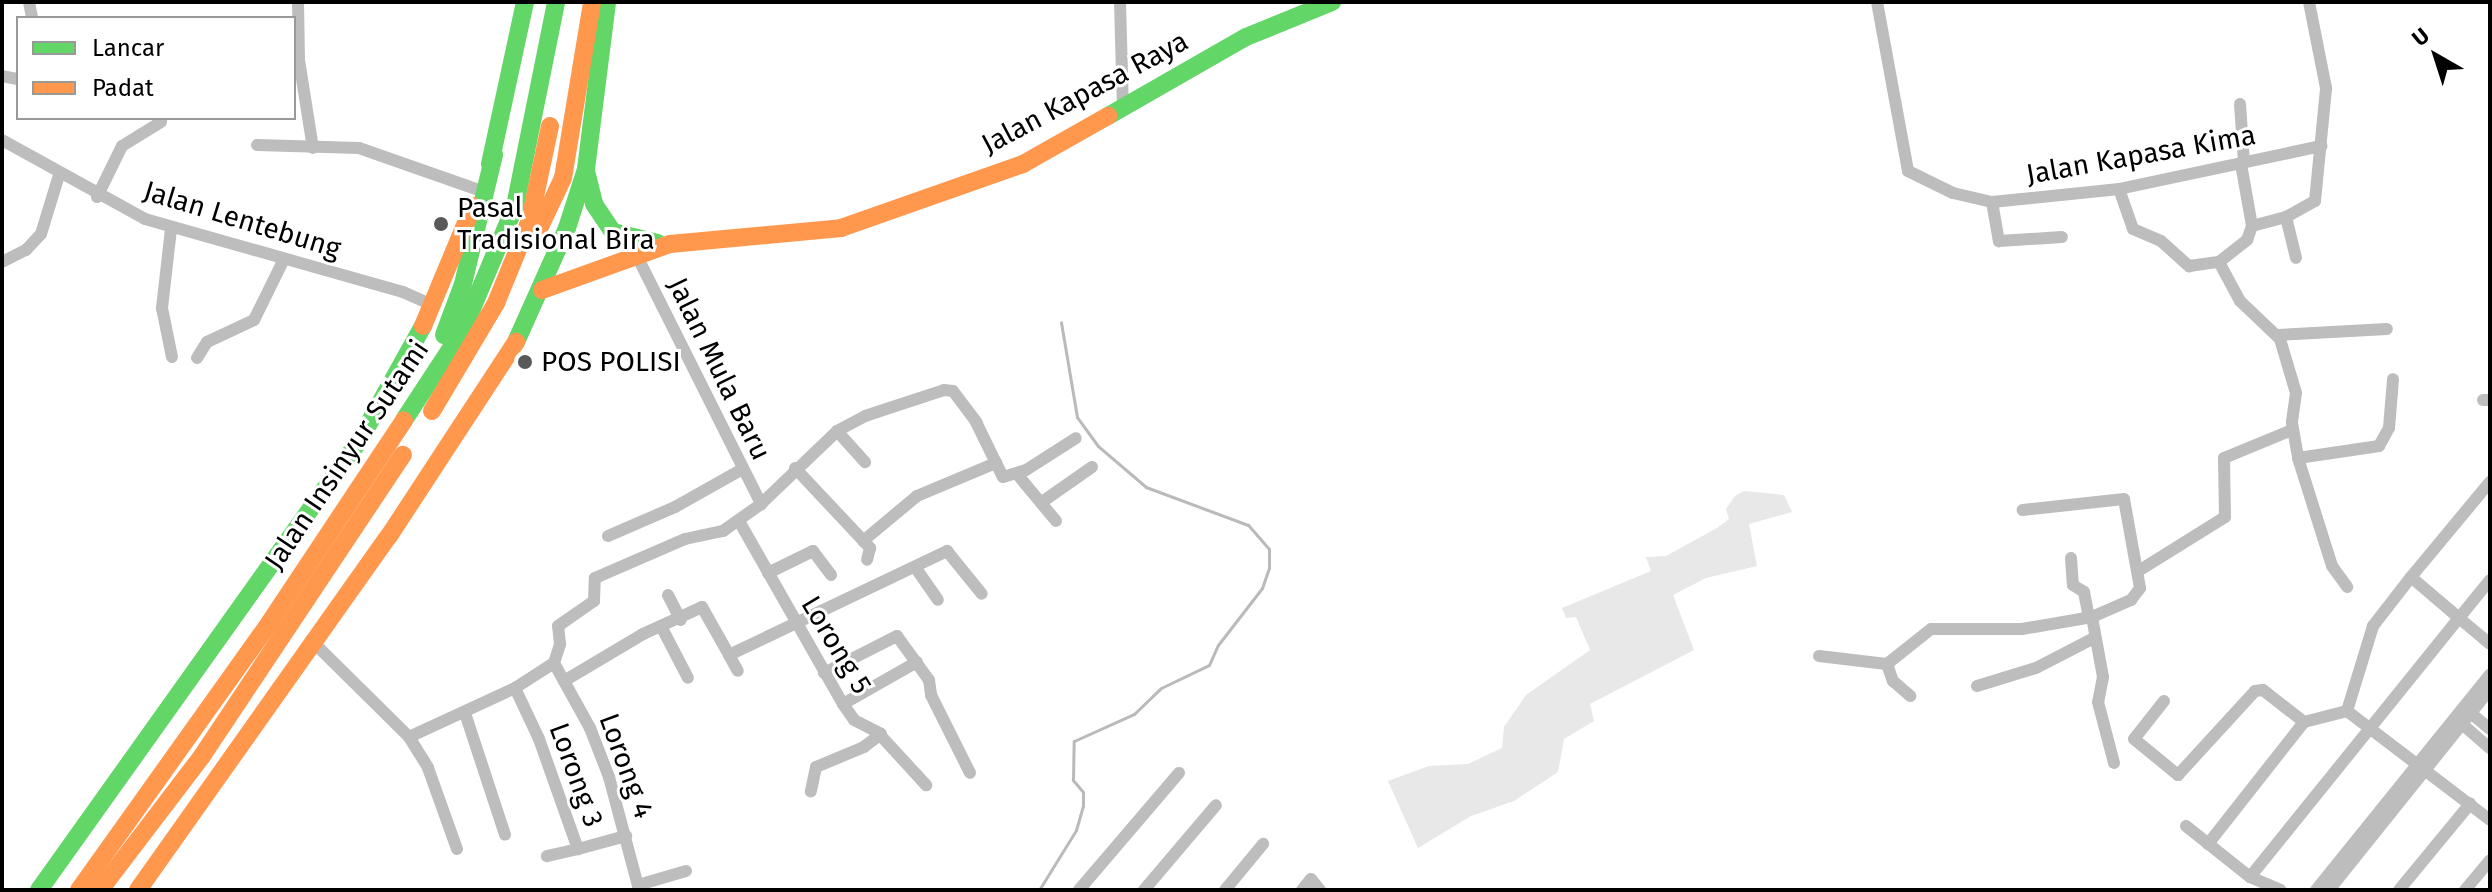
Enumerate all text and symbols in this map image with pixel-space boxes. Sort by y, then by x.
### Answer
legend [16,16,296,120]
north arrow [2396,16,2476,96]
text: U [2407,22,2435,52]
street label: Jalan Kapasa Raya [976,24,1194,162]
text: Lancar [92,34,164,62]
text: Padat [92,74,154,102]
street label: Jalan Kapasa Kima [2024,118,2258,192]
street label: Jalan Lentebung [139,174,345,266]
place label: Pasal Tradisional Bira [457,191,655,257]
marker: Pasal Tradisional Bira [432,215,450,233]
street label: Jalan Mula Baru [660,272,778,466]
street label: Jalan Insinyur Sutami [258,334,436,576]
place label: POS POLISI [541,345,681,379]
marker: POS POLISI [516,353,534,371]
street label: Lorong 5 [794,590,878,700]
street label: Lorong 4 [592,709,660,823]
street label: Lorong 3 [542,718,610,832]

